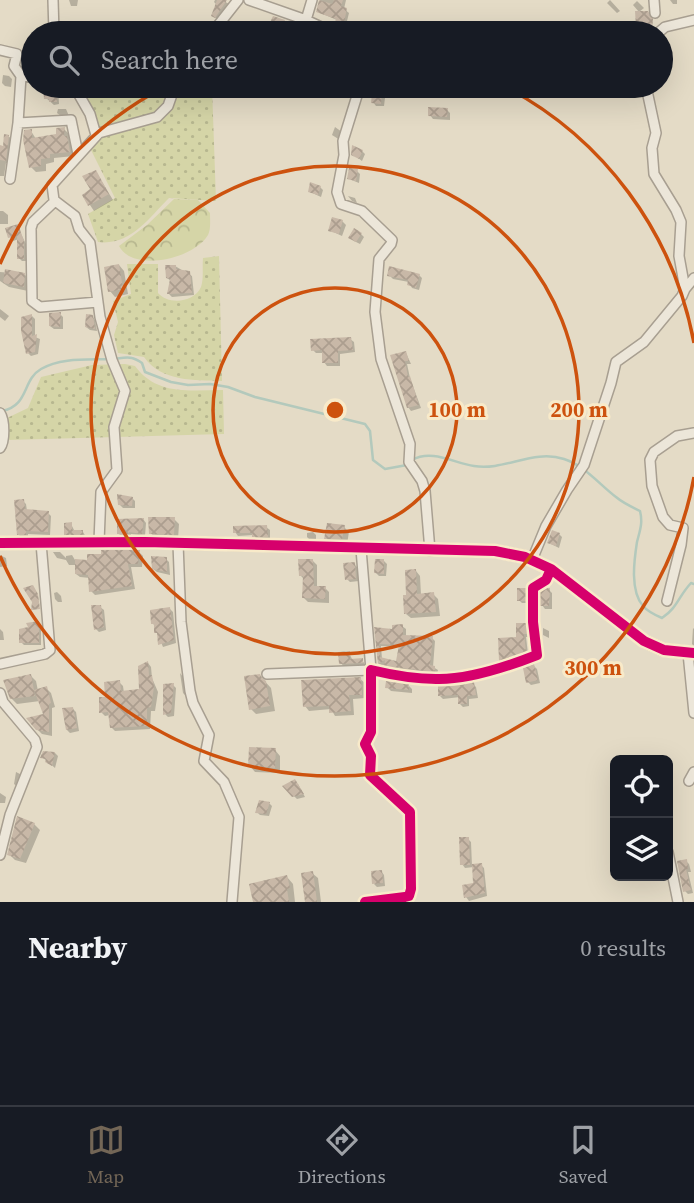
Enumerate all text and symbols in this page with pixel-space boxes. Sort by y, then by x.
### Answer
search box [21,21,673,98]
icon: search [45,41,83,79]
text: Search here [101,42,238,78]
text: 100 m [428,395,486,424]
text: 200 m [550,395,608,424]
centre of rings [323,398,347,422]
text: 300 m [564,653,622,682]
map controls [610,755,673,881]
button: locate [610,755,673,818]
button: layers [610,818,673,881]
text: Nearby [28,927,127,968]
text: 0 results [580,932,666,964]
tab: Map [87,1121,125,1189]
tab: Directions [298,1121,386,1189]
tab: Saved [559,1121,607,1189]

